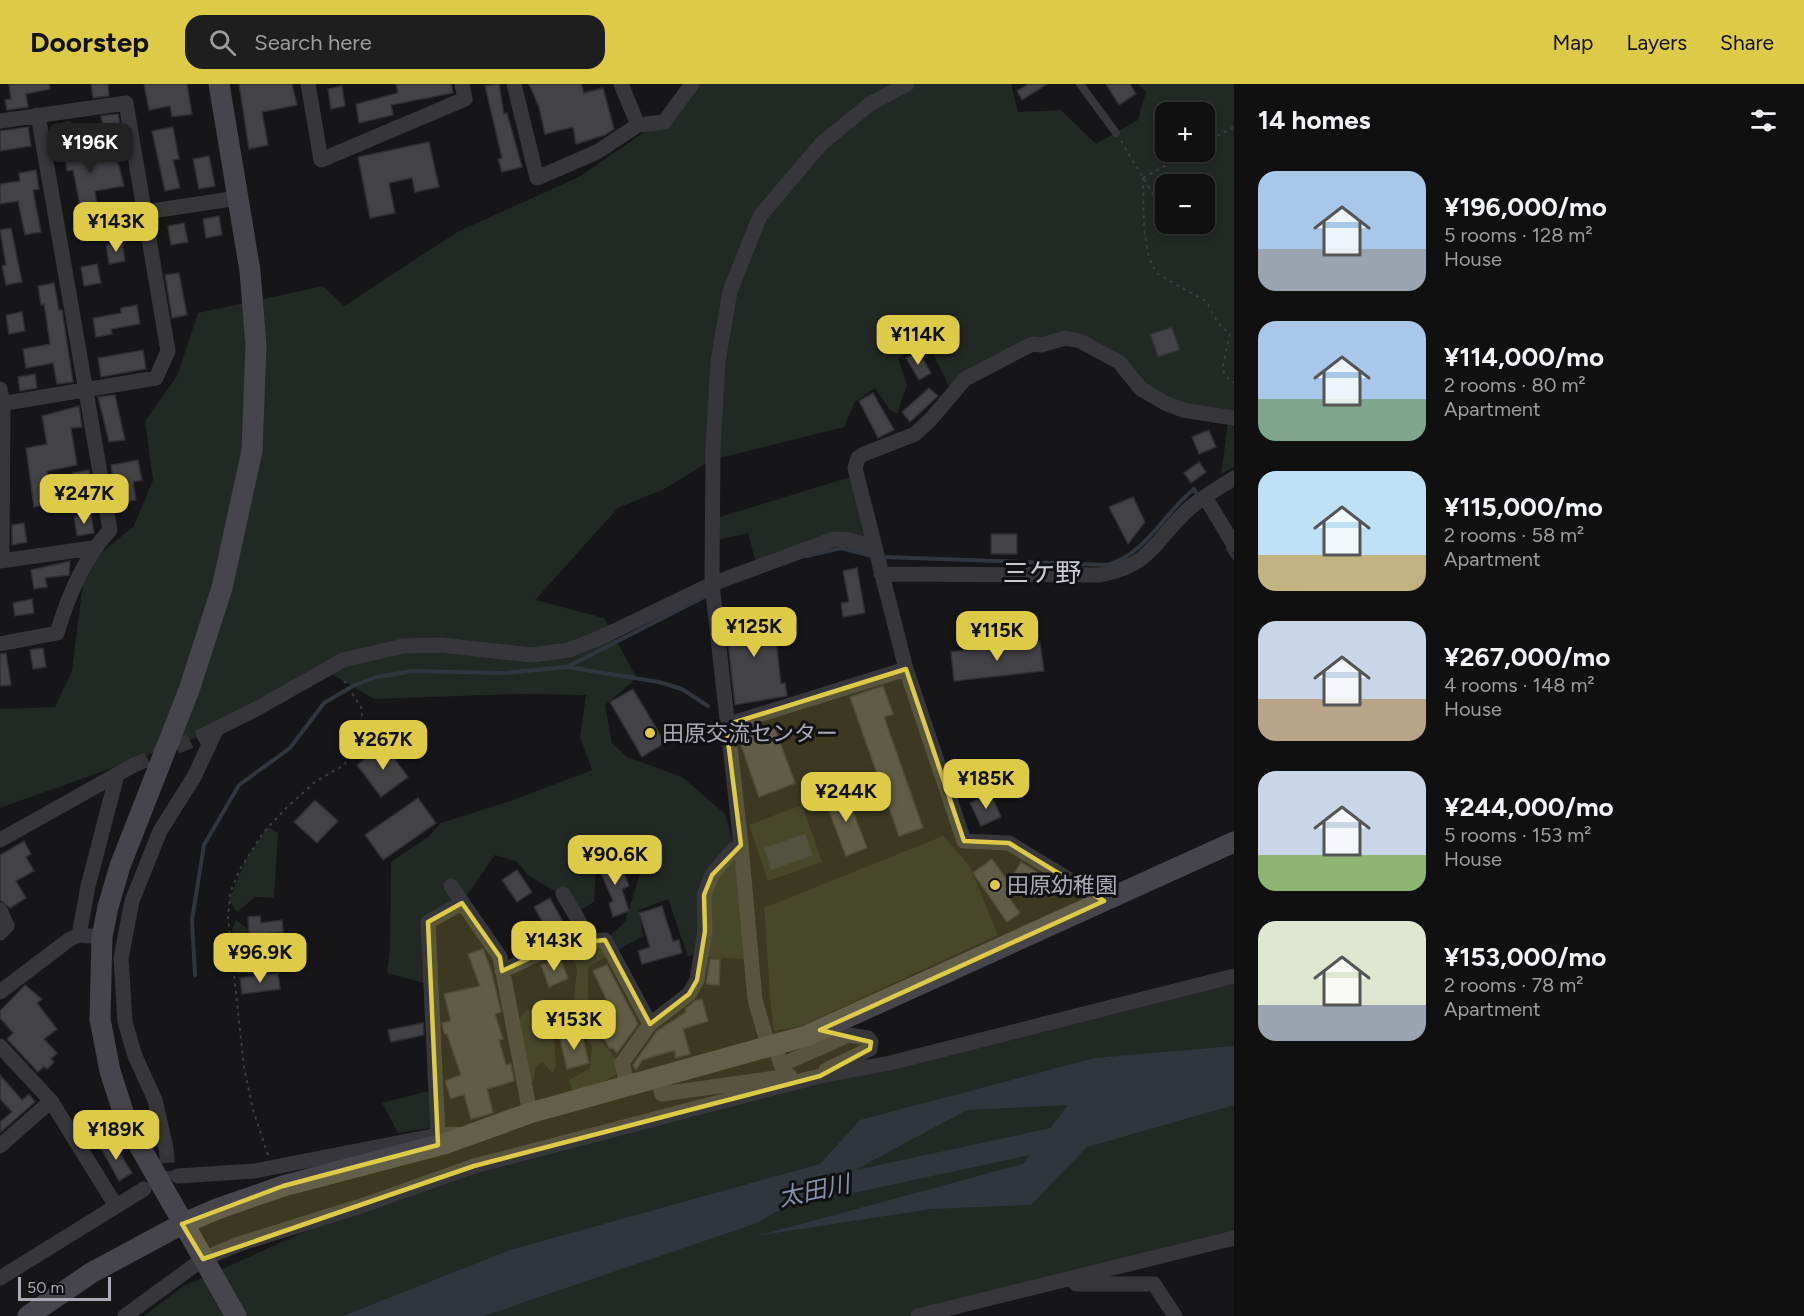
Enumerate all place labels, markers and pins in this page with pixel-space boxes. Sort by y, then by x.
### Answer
pin: ¥196K [48,123,132,174]
pin: ¥143K [74,202,158,253]
pin: ¥114K [876,315,960,366]
pin: ¥247K [42,474,126,525]
pin: ¥125K [712,607,796,658]
pin: ¥115K [955,611,1039,662]
pin: ¥267K [341,720,425,771]
place label: 田原交流センター [662,720,838,747]
marker: 田原交流センター [643,726,657,740]
pin: ¥185K [944,759,1028,810]
pin: ¥244K [804,772,888,823]
pin: ¥90.6K [566,835,664,886]
place label: 田原幼稚園 [1007,872,1117,899]
marker: 田原幼稚園 [988,878,1002,892]
pin: ¥143K [512,921,596,972]
pin: ¥96.9K [211,933,309,984]
pin: ¥153K [532,1000,616,1051]
pin: ¥189K [74,1110,158,1161]

